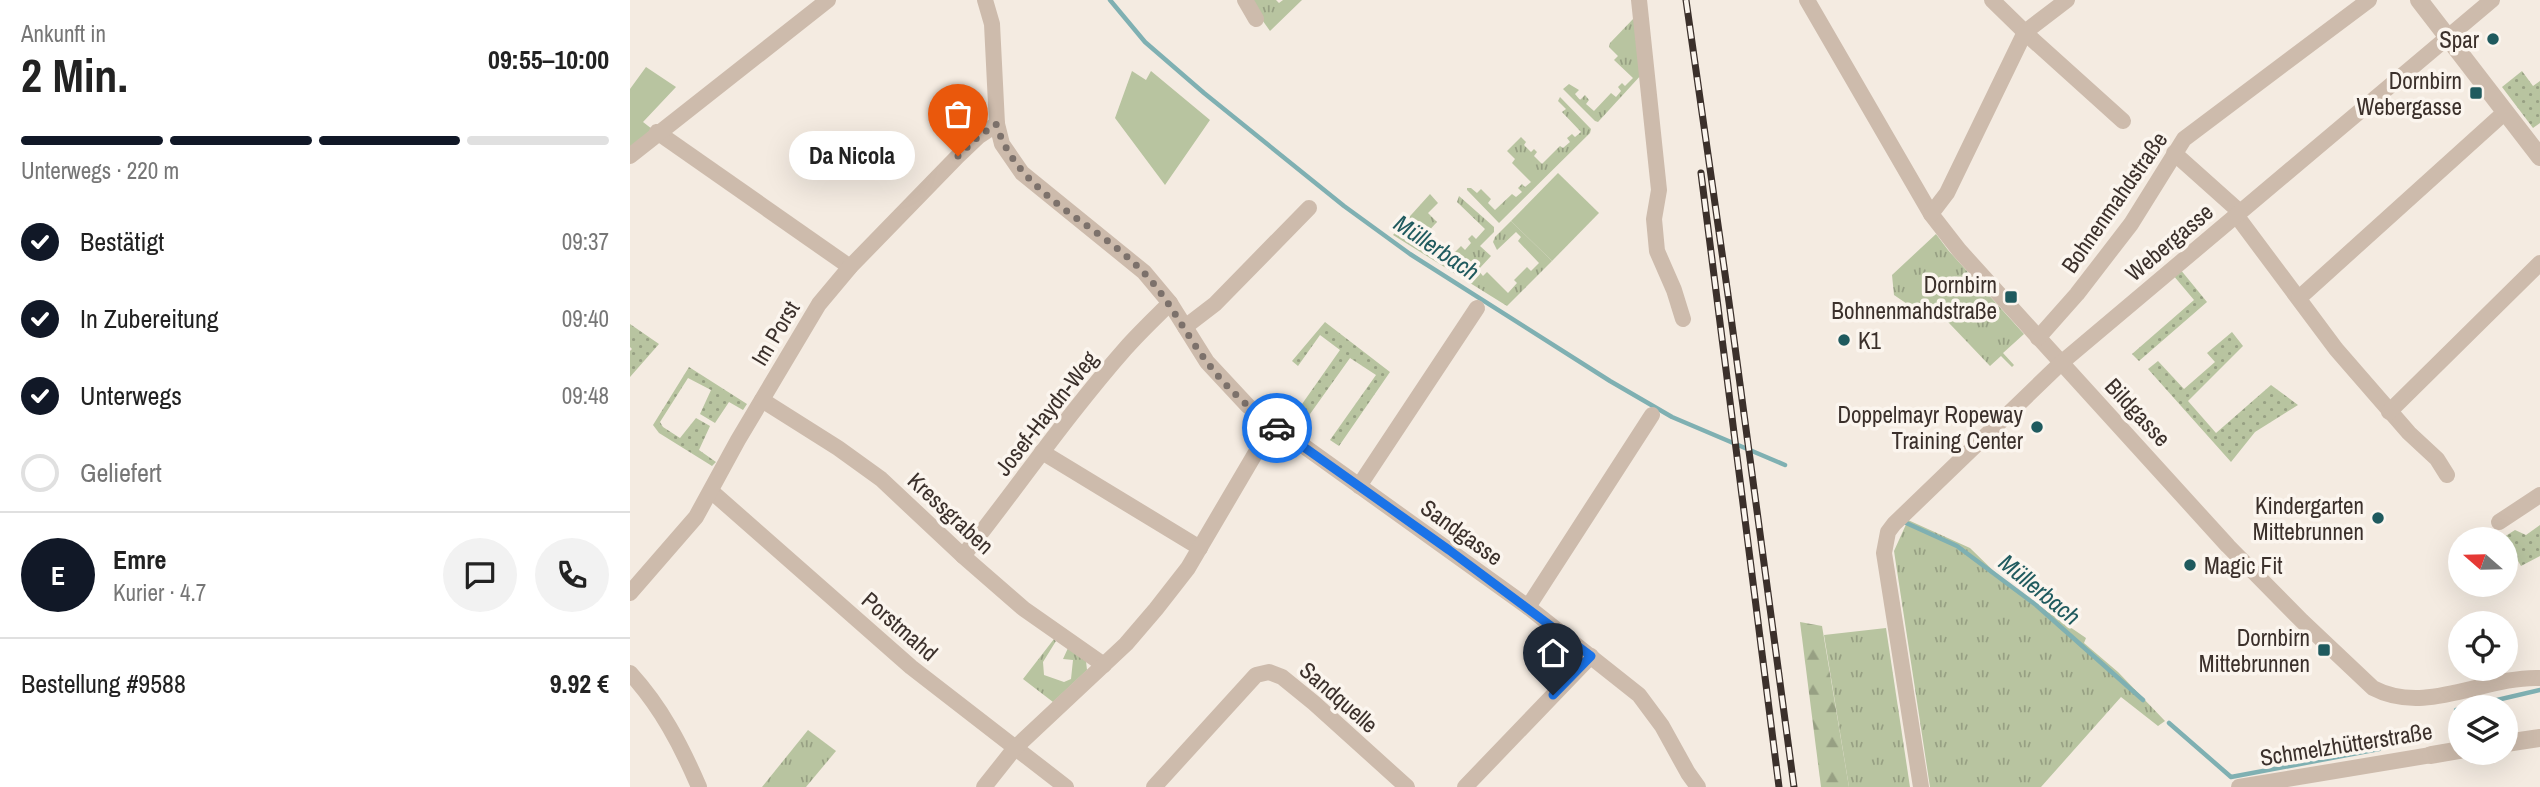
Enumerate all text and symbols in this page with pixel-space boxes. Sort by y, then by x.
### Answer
text: Ankunft in [21,18,106,49]
place label: Spar [2439,24,2480,55]
marker: Spar [2485,31,2501,47]
text: 09:55–10:00 [488,42,609,77]
text: 2 Min. [21,44,128,106]
place label: Dornbirn Webergasse [2356,65,2462,122]
pin [928,84,988,156]
marker: Dornbirn Webergasse [2468,85,2484,101]
icon: bag [939,95,977,133]
street label: Bohnenmahdstraße [2054,125,2174,279]
callout: Da Nicola [790,132,916,180]
text: Da Nicola [809,140,895,171]
text: Unterwegs · 220 m [21,155,179,186]
street label: Webergasse [2119,196,2219,288]
water label: Müllerbach [1388,207,1486,287]
icon: check [21,223,59,261]
text: Bestätigt [80,224,164,259]
text: 09:37 [562,226,609,257]
place label: Dornbirn Bohnenmahdstraße [1831,269,1997,326]
marker: Dornbirn Bohnenmahdstraße [2003,289,2019,305]
street label: Im Porst [744,295,806,371]
icon: check [21,300,59,338]
text: In Zubereitung [80,301,219,336]
text: 09:40 [562,303,609,334]
place label: K1 [1858,325,1882,356]
marker: K1 [1836,332,1852,348]
street label: Josef-Haydn-Weg [987,344,1105,482]
street label: Bildgasse [2098,371,2178,453]
icon: check [21,377,59,415]
text: Unterwegs [80,378,182,413]
text: 09:48 [562,380,609,411]
courier [1242,393,1312,463]
place label: Doppelmayr Ropeway Training Center [1837,399,2024,456]
icon: car [1258,409,1296,447]
marker: Doppelmayr Ropeway Training Center [2029,419,2045,435]
text: Geliefert [80,455,162,490]
street label: Kressgraben [901,465,1001,561]
place label: Kindergarten Mittebrunnen [2253,490,2364,547]
street label: Sandgasse [1415,492,1509,572]
marker: Kindergarten Mittebrunnen [2370,510,2386,526]
north arrow [2448,527,2518,597]
map controls [2448,527,2518,765]
button: chat [443,538,517,612]
button: phone [535,538,609,612]
text: Emre [113,542,166,577]
water label: Müllerbach [1993,546,2087,632]
place label: Magic Fit [2204,550,2283,581]
marker: Magic Fit [2182,557,2198,573]
text: E [51,558,65,593]
text: Kurier · 4.7 [113,577,206,608]
street label: Porstmahd [855,584,945,668]
button: locate [2448,611,2518,681]
place label: Dornbirn Mittebrunnen [2199,622,2310,679]
pin [1523,623,1583,695]
icon: home [1534,634,1572,672]
marker: Dornbirn Mittebrunnen [2316,642,2332,658]
street label: Sandquelle [1293,654,1385,740]
text: Bestellung #9588 [21,666,186,701]
text: 9.92 € [550,666,609,701]
button: layers [2448,695,2518,765]
street label: Schmelzhütterstraße [2258,715,2434,773]

